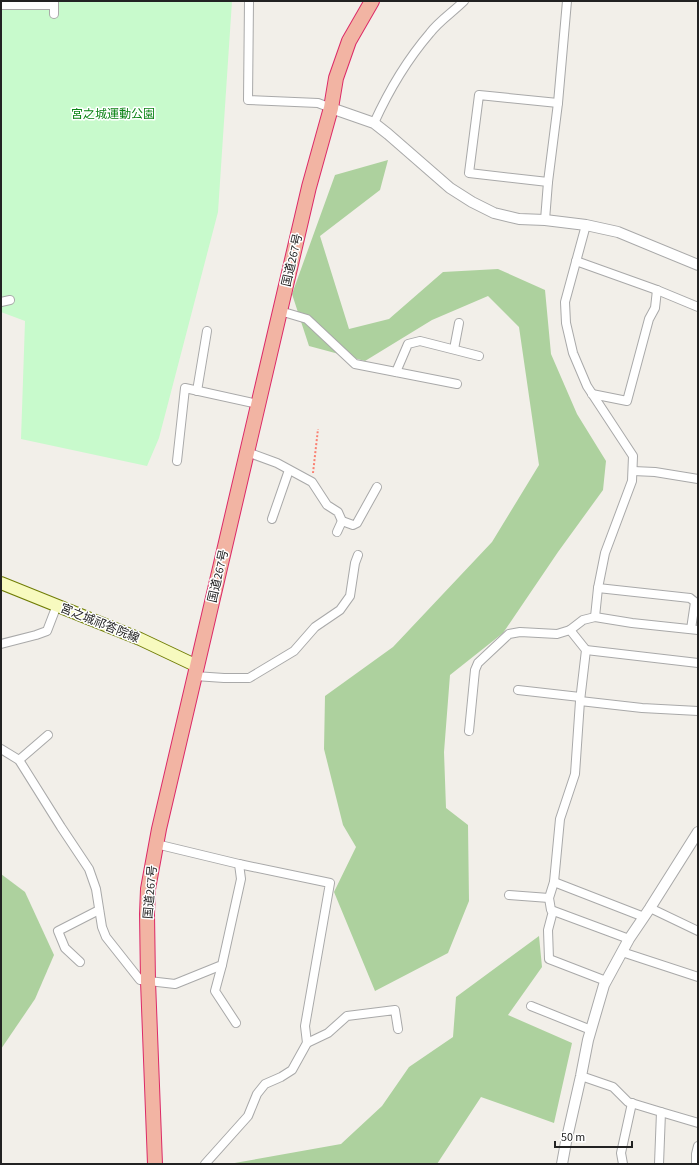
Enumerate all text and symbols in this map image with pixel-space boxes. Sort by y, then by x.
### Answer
park label: 宮之城運動公園 [71,106,155,123]
street label: 国道267号 [278,232,307,288]
street label: 国道267号 [204,548,233,604]
street label: 宮之城祁答院線 [58,600,142,647]
street label: 国道267号 [140,864,161,920]
scale bar [555,1123,632,1149]
text: 50 m [561,1129,585,1146]

